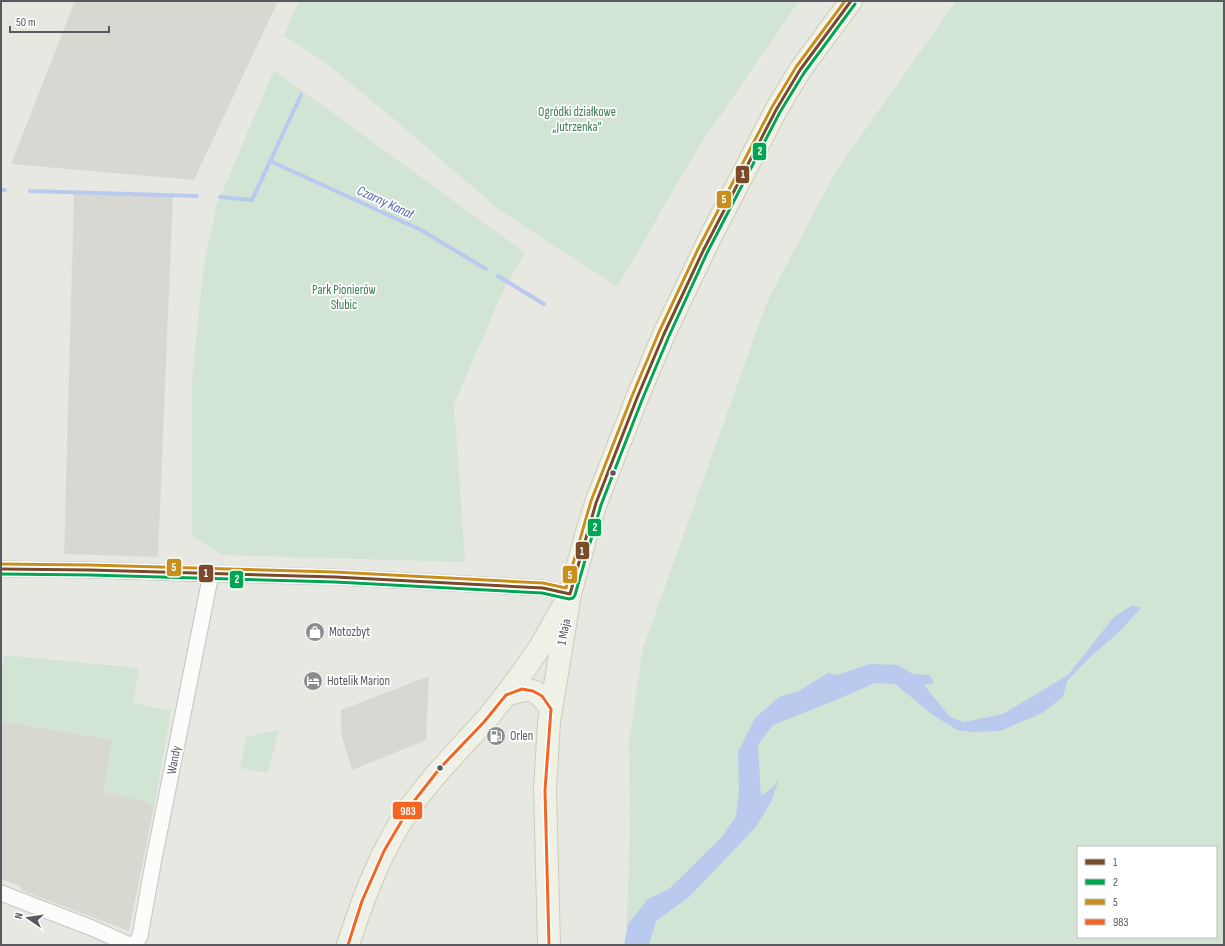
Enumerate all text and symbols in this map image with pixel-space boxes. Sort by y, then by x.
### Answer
scale bar [10,8,109,34]
text: 50 m [16,15,36,30]
park label: Ogródki działkowe „Jutrzenka” [538,104,616,135]
line badge: 2 [752,142,767,161]
text: 2 [758,145,763,158]
line badge: 1 [735,165,750,184]
text: 1 [741,168,746,181]
water label: Czarny Kanał [354,182,417,223]
line badge: 5 [716,190,732,209]
text: 5 [722,193,727,206]
park label: Park Pionierów Słubic [312,282,377,313]
unlabelled marker [608,468,618,478]
line badge: 2 [587,518,602,537]
text: 2 [593,521,598,534]
line badge: 1 [575,541,590,560]
text: 1 [580,545,585,558]
line badge: 5 [166,558,182,577]
text: 5 [172,561,177,574]
line badge: 1 [198,564,214,583]
line badge: 5 [562,565,578,584]
text: 1 [204,567,209,580]
text: 5 [568,569,573,582]
line badge: 2 [229,570,244,589]
text: 2 [235,573,240,586]
street label: 1 Maja [554,617,574,647]
shop icon: Motozbyt [304,621,326,643]
place label: Motozbyt [329,624,370,640]
hotel icon: Hotelik Marion [302,670,324,692]
place label: Hotelik Marion [327,673,390,689]
fuel station icon: Orlen [485,725,507,747]
place label: Orlen [510,728,533,744]
street label: Wandy [163,744,185,776]
unlabelled marker [435,763,445,773]
line badge: 983 [392,801,423,820]
text: 983 [400,805,416,818]
legend [1077,846,1217,938]
text: 1 [1113,855,1118,870]
text: 2 [1113,875,1118,890]
text: 5 [1113,895,1118,910]
north arrow [8,898,48,938]
text: N [12,911,26,920]
text: 983 [1113,915,1129,930]

